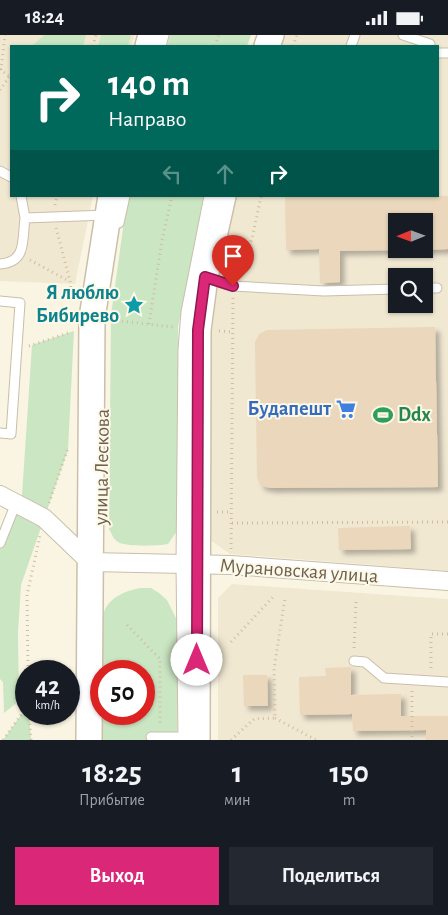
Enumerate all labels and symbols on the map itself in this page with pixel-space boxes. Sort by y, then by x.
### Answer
north arrow [388,213,432,257]
pin [212,235,254,286]
place label: Я люблю Бибирево [36,283,119,326]
place icon: Я люблю Бибирево [123,294,145,316]
supermarket icon: Будапешт [335,398,357,420]
place label: Будапешт [248,399,331,419]
sports icon: Ddx [372,404,394,426]
place label: Ddx [398,405,432,425]
street label: улица Лескова [91,409,113,526]
street label: Мурановская улица [219,555,379,587]
position arrow [170,633,222,685]
speed limit sign: 50 [90,660,155,725]

